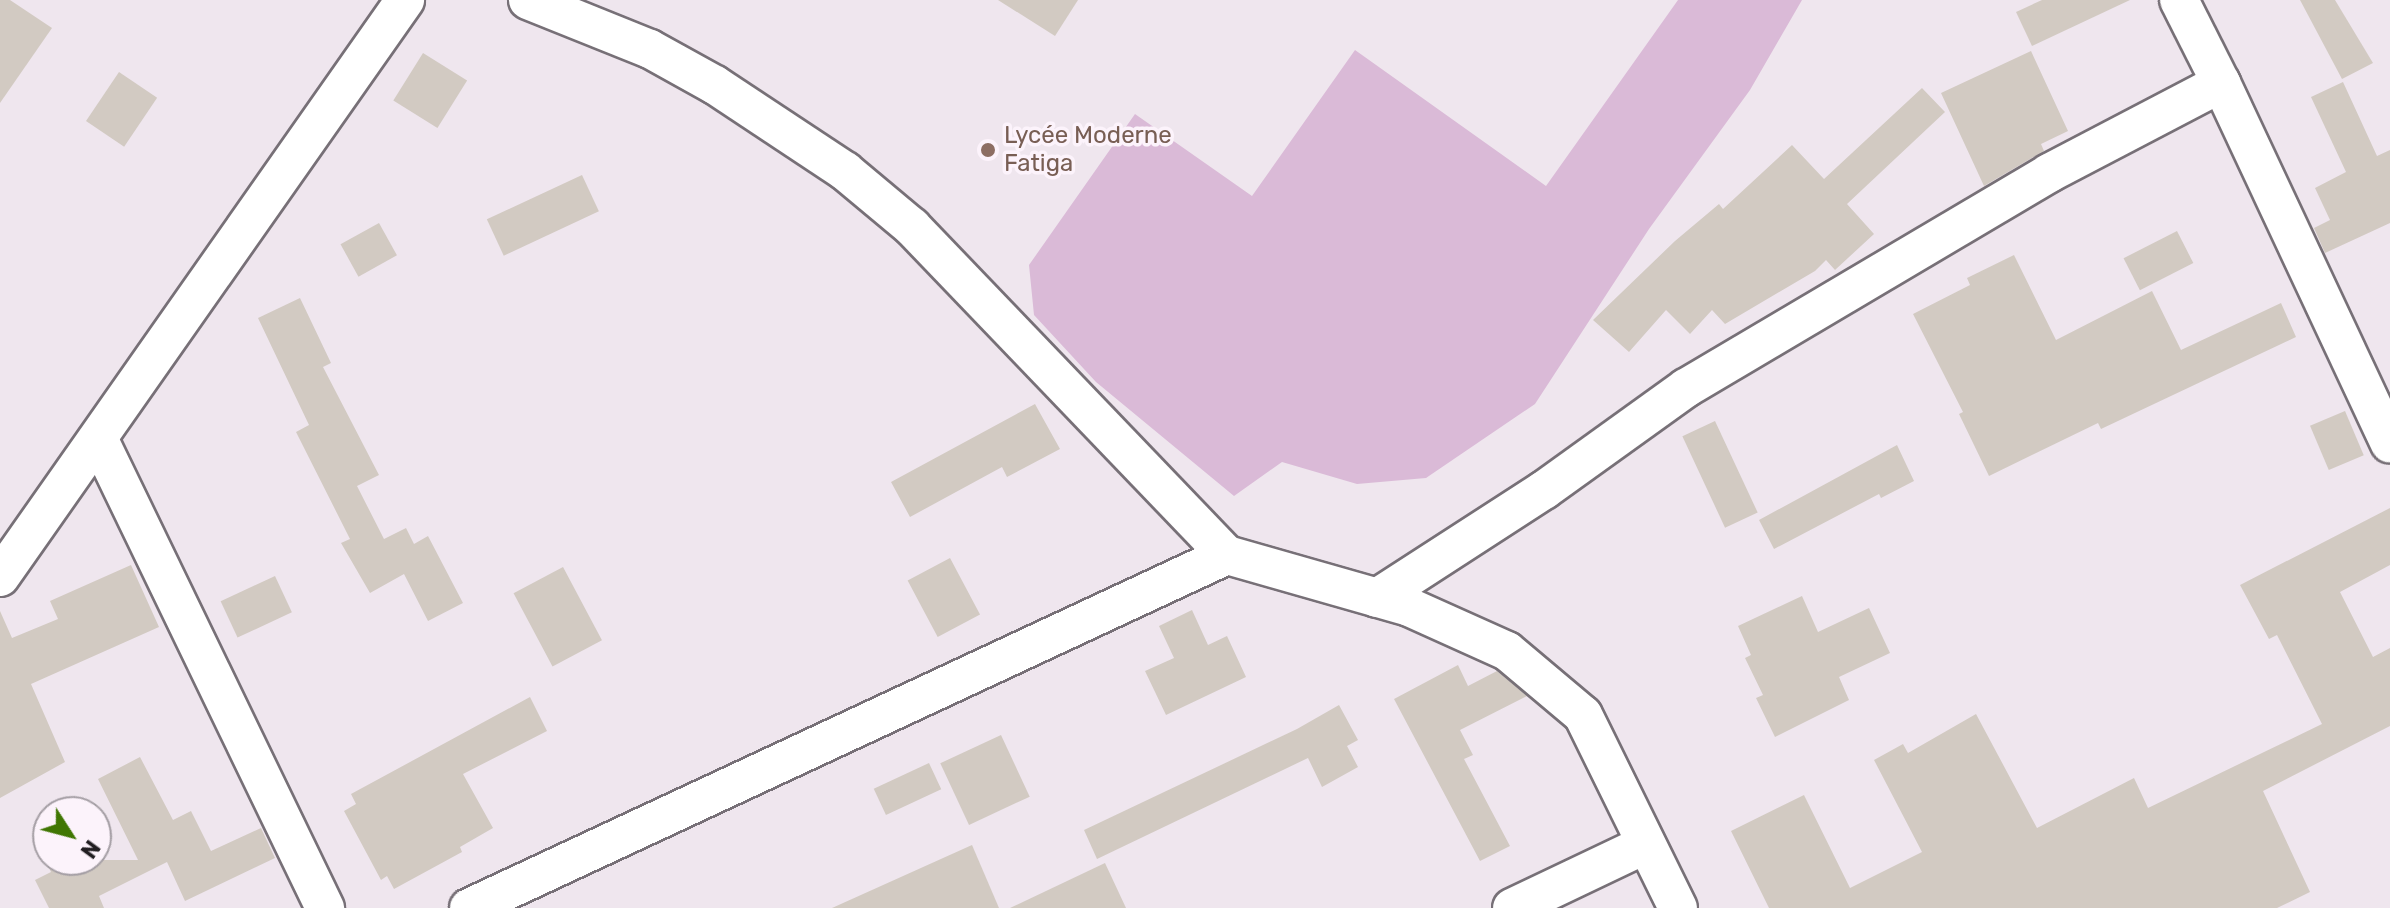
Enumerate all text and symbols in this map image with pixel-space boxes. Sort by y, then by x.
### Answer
place label: Lycée Moderne Fatiga [1004,122,1172,178]
marker: Lycée Moderne Fatiga [979,141,997,159]
north arrow [32,796,112,876]
text: N [75,835,106,864]

